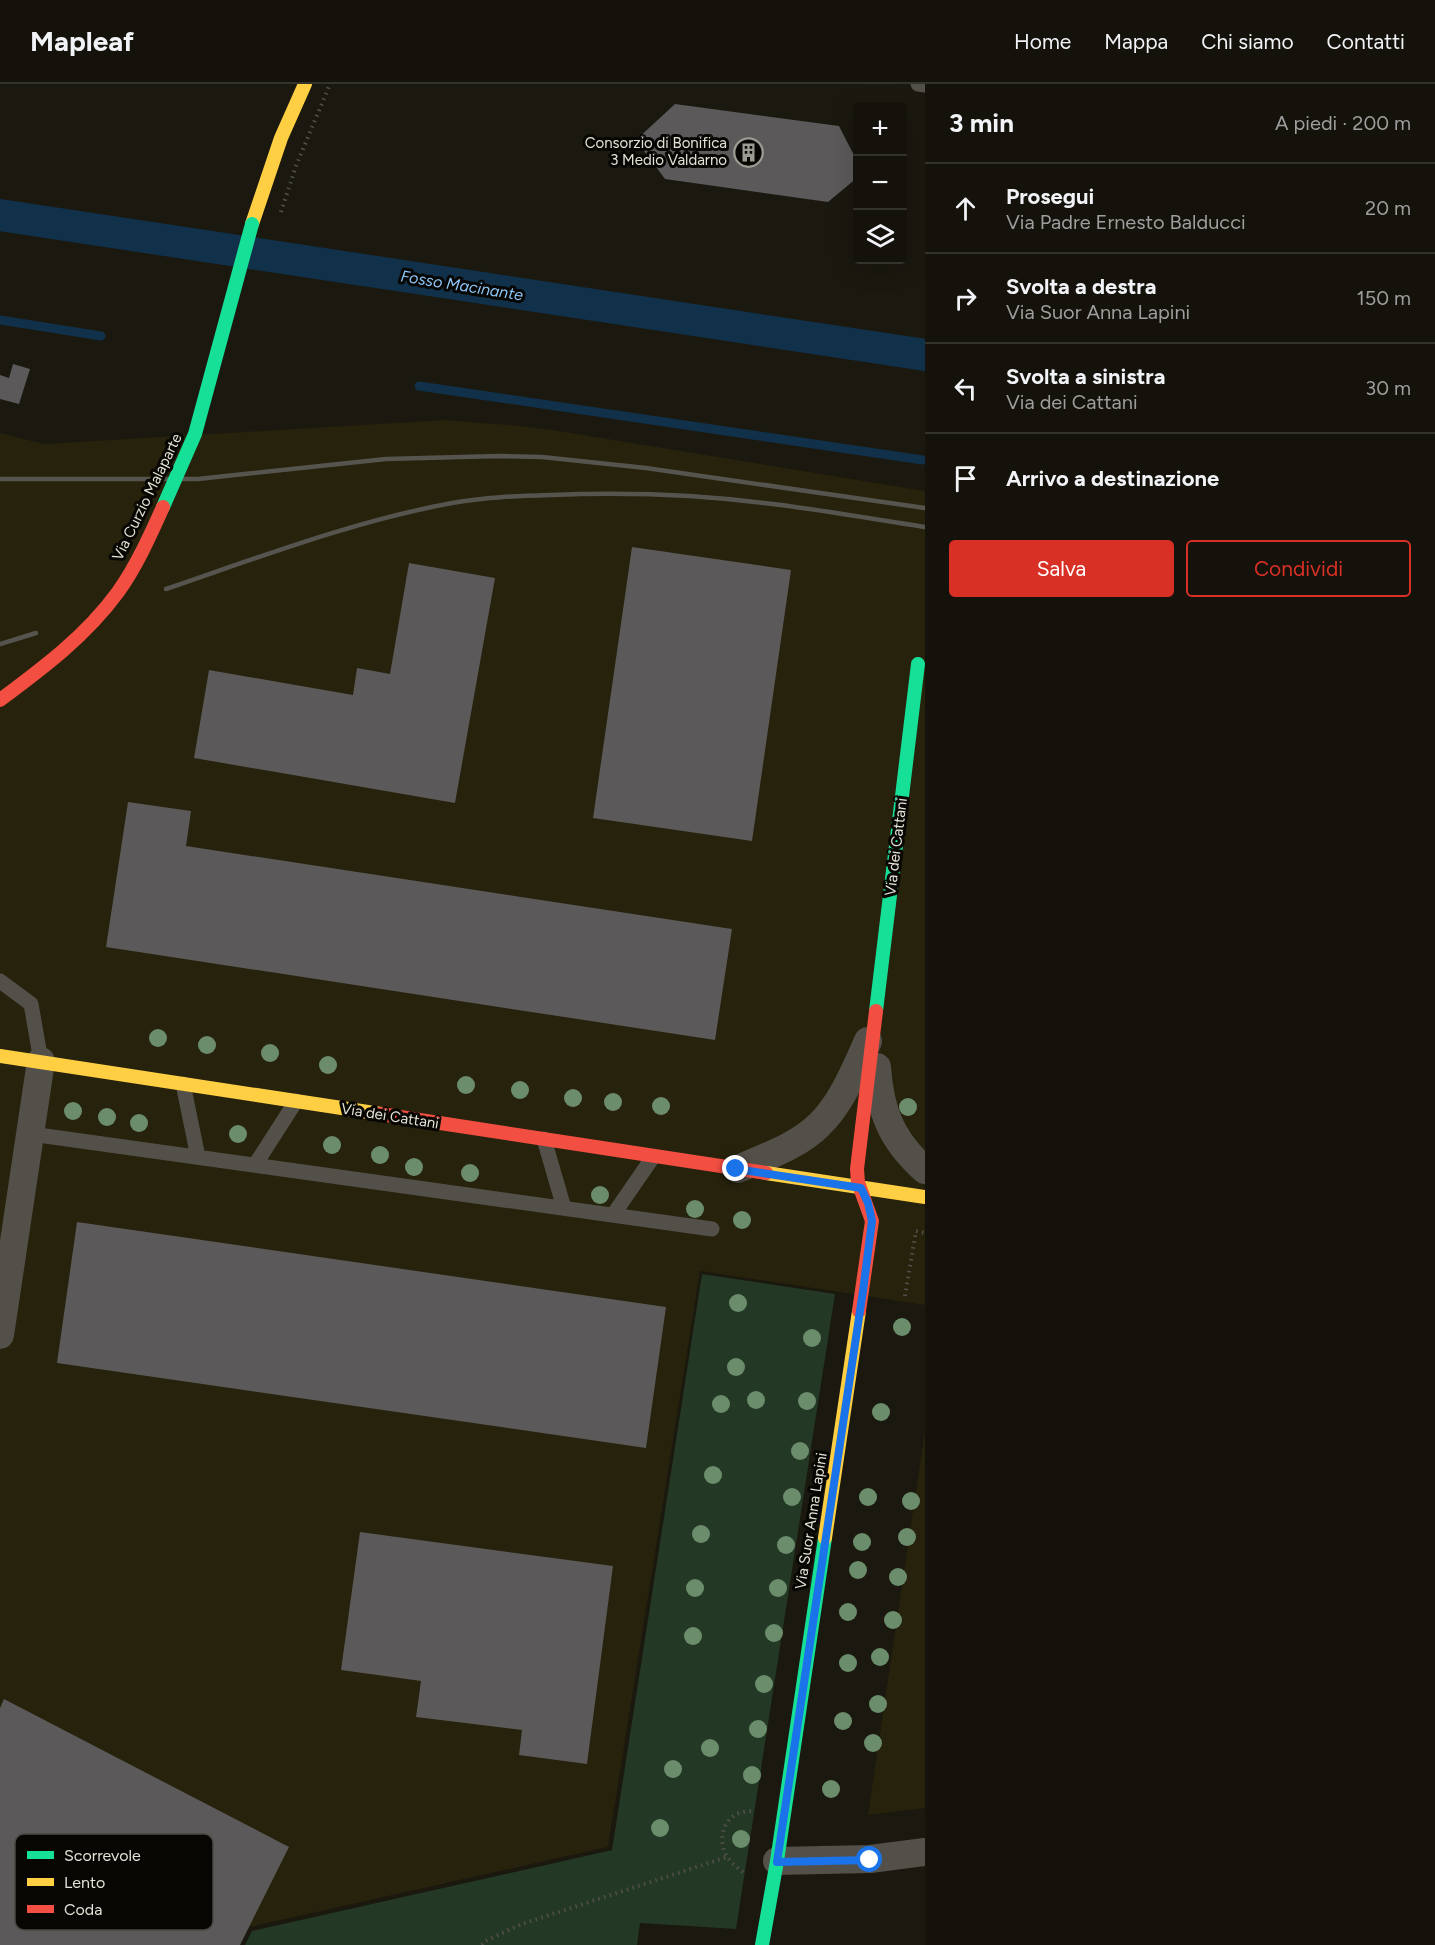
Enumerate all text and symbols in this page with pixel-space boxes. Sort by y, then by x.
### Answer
text: Mapleaf [30,24,134,58]
text: Home [1014,29,1071,54]
text: Mappa [1104,29,1168,54]
text: Chi siamo [1201,29,1294,54]
text: Contatti [1327,29,1405,54]
map controls [853,102,907,264]
button: + [853,102,907,156]
text: 3 min [949,107,1014,139]
text: A piedi · 200 m [1275,111,1411,135]
place label: Consorzio di Bonifica 3 Medio Valdarno [585,134,727,169]
building icon: Consorzio di Bonifica 3 Medio Valdarno [732,136,764,168]
button: − [853,156,907,210]
text: Prosegui [1006,183,1094,210]
icon: ahead [949,192,982,225]
text: 20 m [1365,196,1411,220]
button: layers [853,210,907,264]
text: Via Padre Ernesto Balducci [1006,210,1246,234]
water label: Fosso Macinante [399,266,525,305]
text: Svolta a destra [1006,273,1156,300]
icon: right [949,282,982,315]
text: 150 m [1356,286,1411,310]
text: Via Suor Anna Lapini [1006,300,1190,324]
text: Svolta a sinistra [1006,363,1165,390]
icon: left [949,372,982,405]
text: 30 m [1365,376,1411,400]
text: Via dei Cattani [1006,390,1138,414]
street label: Via Curzio Malaparte [108,430,186,564]
icon: arrive [949,462,982,495]
text: Arrivo a destinazione [1006,465,1219,492]
button: Salva [949,540,1174,597]
button: Condividi [1186,540,1411,597]
street label: Via dei Cattani [881,797,911,897]
street label: Via dei Cattani [340,1099,440,1133]
route end [722,1155,748,1181]
street label: Via Suor Anna Lapini [791,1451,831,1591]
legend [15,1834,213,1930]
text: Scorrevole [64,1846,141,1865]
route start [856,1846,882,1872]
text: Lento [64,1873,105,1892]
text: Coda [64,1900,102,1919]

